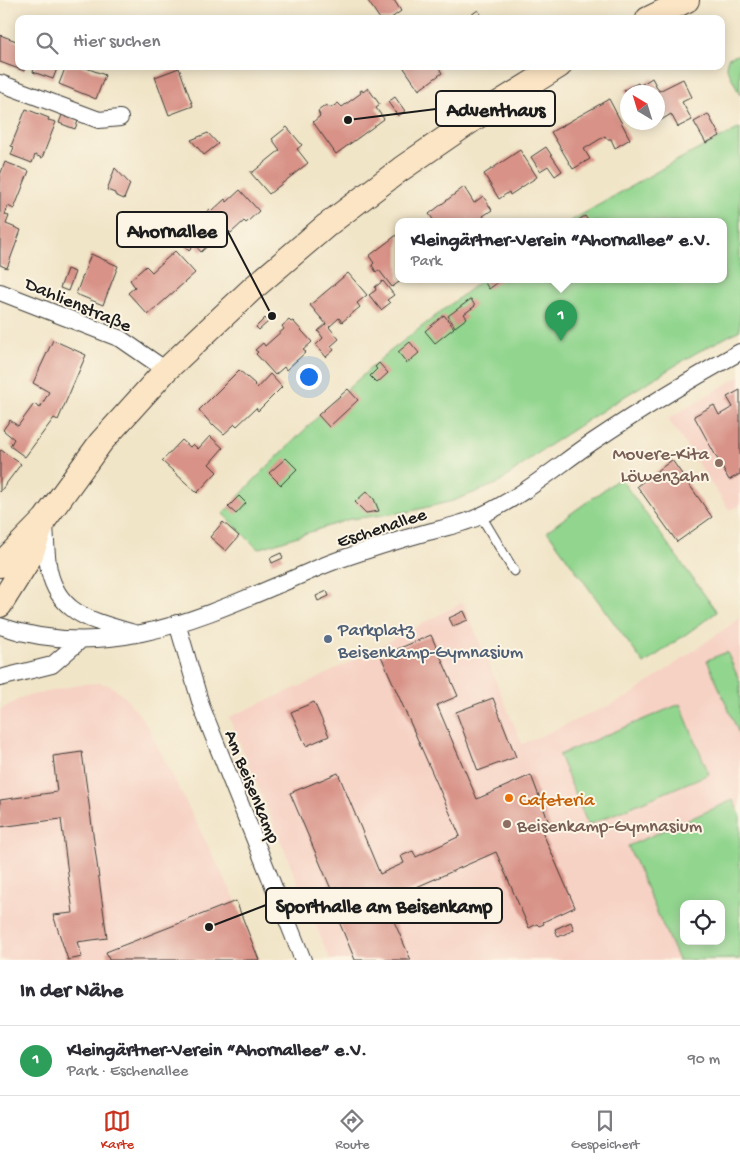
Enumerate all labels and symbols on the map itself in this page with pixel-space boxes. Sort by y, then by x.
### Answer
north arrow [620,85,665,130]
callout: Adventhaus [436,91,555,126]
text: Adventhaus [446,101,547,124]
callout: Ahornallee [117,212,227,247]
text: Ahornallee [126,222,218,245]
street label: Dahlienstraße [19,273,135,339]
pin: 1 [545,300,577,341]
your location [296,364,322,390]
place label: Movere-Kita Löwenzahn [612,444,710,489]
marker: Movere-Kita Löwenzahn [713,457,725,469]
street label: Eschenallee [334,504,430,555]
place label: Parkplatz Beisenkamp-Gymnasium [337,620,524,665]
marker: Parkplatz Beisenkamp-Gymnasium [322,633,334,645]
street label: Am Beisenkamp [218,727,284,848]
place label: Cafeteria [519,790,596,813]
marker: Cafeteria [503,792,515,804]
place label: Beisenkamp-Gymnasium [516,816,703,839]
marker: Beisenkamp-Gymnasium [501,818,513,830]
callout: Sporthalle am Beisenkamp [266,888,502,923]
text: Sporthalle am Beisenkamp [276,897,492,920]

